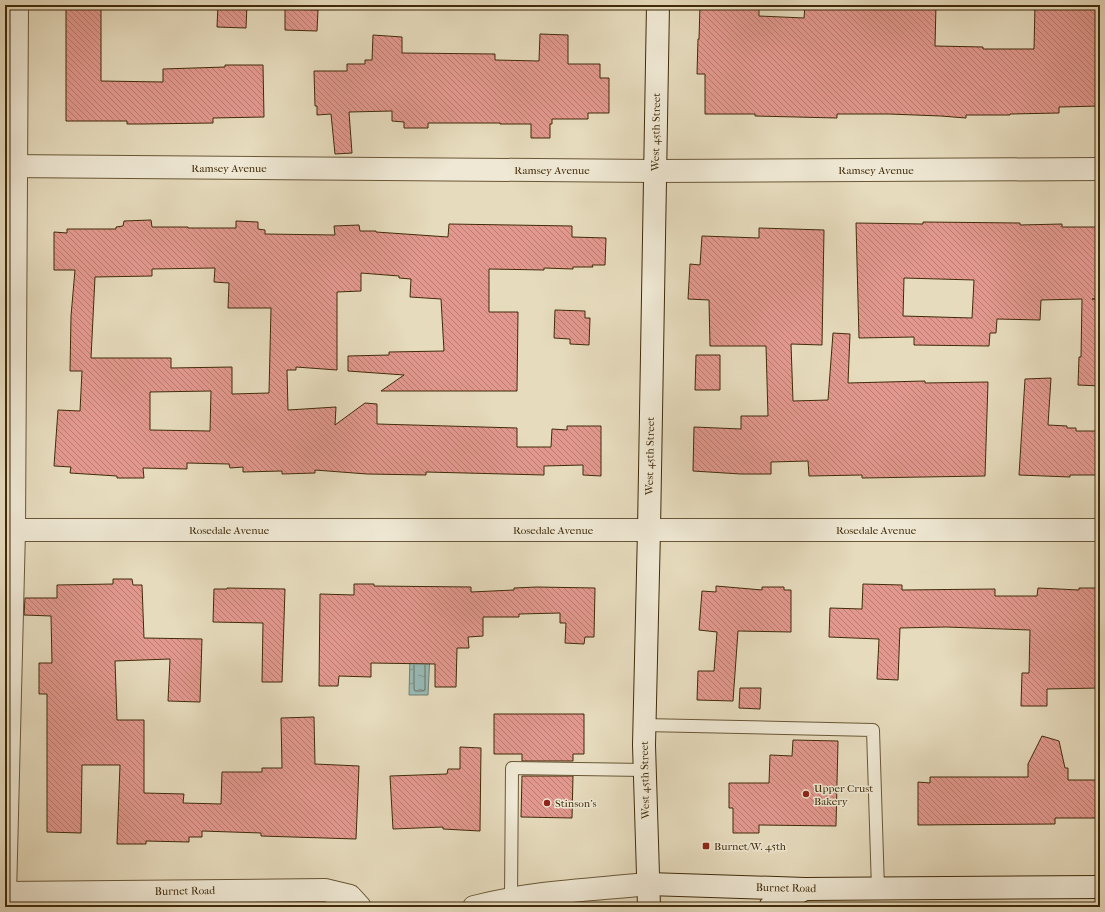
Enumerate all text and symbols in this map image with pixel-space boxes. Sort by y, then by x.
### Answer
street label: West 45th Street [649,93,663,172]
street label: Ramsey Avenue [191,162,267,175]
street label: Ramsey Avenue [514,164,590,177]
street label: Ramsey Avenue [838,164,914,177]
street label: West 45th Street [643,417,657,496]
street label: Rosedale Avenue [189,524,270,537]
street label: Rosedale Avenue [513,524,594,537]
street label: Rosedale Avenue [836,524,917,537]
street label: West 45th Street [638,741,652,820]
place label: Upper Crust Bakery [814,782,873,808]
marker: Upper Crust Bakery [801,789,811,799]
place label: Stinson's [555,797,596,810]
marker: Stinson's [542,798,552,808]
place label: Burnet/W. 45th [714,840,787,853]
marker: Burnet/W. 45th [701,841,711,851]
street label: Burnet Road [756,881,817,895]
street label: Burnet Road [155,884,216,898]

